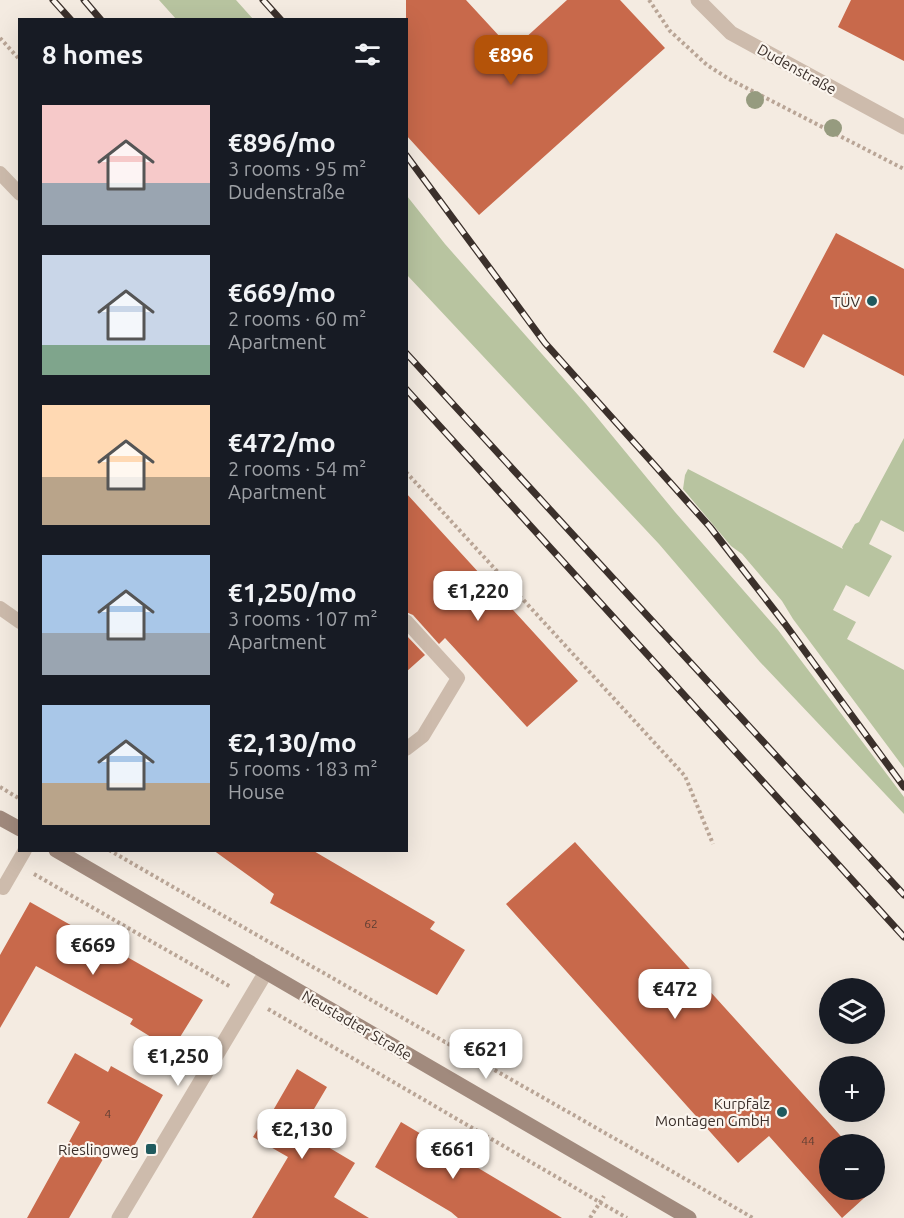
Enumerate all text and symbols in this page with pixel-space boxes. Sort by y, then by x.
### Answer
pin: €896 [475,35,547,86]
icon: filters [351,38,384,71]
text: 8 homes [42,40,143,69]
street label: Dudenstraße [754,40,840,98]
text: €896 [488,43,534,66]
text: €896/mo [228,128,336,157]
icon: home [90,129,162,201]
text: 3 rooms · 95 m² [228,157,366,180]
text: Dudenstraße [228,180,345,203]
text: €669/mo [228,278,336,307]
icon: home [90,279,162,351]
place label: TÜV [832,293,860,310]
marker: TÜV [865,294,879,308]
text: 2 rooms · 60 m² [228,307,366,330]
text: Apartment [228,330,326,353]
text: €472/mo [228,428,336,457]
icon: home [90,429,162,501]
text: 2 rooms · 54 m² [228,457,366,480]
text: Apartment [228,480,326,503]
pin: €1,220 [429,571,527,622]
text: €1,250/mo [228,578,357,607]
icon: home [90,579,162,651]
text: €1,220 [447,579,509,602]
text: 3 rooms · 107 m² [228,607,378,630]
text: Apartment [228,630,326,653]
text: €2,130/mo [228,728,357,757]
icon: home [90,729,162,801]
text: 5 rooms · 183 m² [228,757,378,780]
text: House [228,780,285,803]
house number: 62 [364,917,378,930]
pin: €669 [57,925,129,976]
text: €669 [70,933,116,956]
pin: €472 [639,969,711,1020]
text: €472 [652,977,698,1000]
map controls [819,978,885,1200]
button: layers [819,978,885,1044]
street label: Neustadter Straße [299,987,415,1063]
pin: €621 [450,1029,522,1080]
pin: €1,250 [129,1036,227,1087]
text: €621 [463,1037,509,1060]
text: €1,250 [147,1044,209,1067]
button: + [819,1056,885,1122]
place label: Kurpfalz Montagen GmbH [655,1095,770,1129]
marker: Kurpfalz Montagen GmbH [775,1105,789,1119]
house number: 4 [105,1107,112,1120]
pin: €2,130 [253,1109,351,1160]
text: €2,130 [271,1117,333,1140]
pin: €661 [417,1129,489,1180]
house number: 44 [801,1134,815,1147]
button: − [819,1134,885,1200]
text: €661 [430,1137,476,1160]
place label: Rieslingweg [58,1141,139,1158]
marker: Rieslingweg [144,1142,158,1156]

